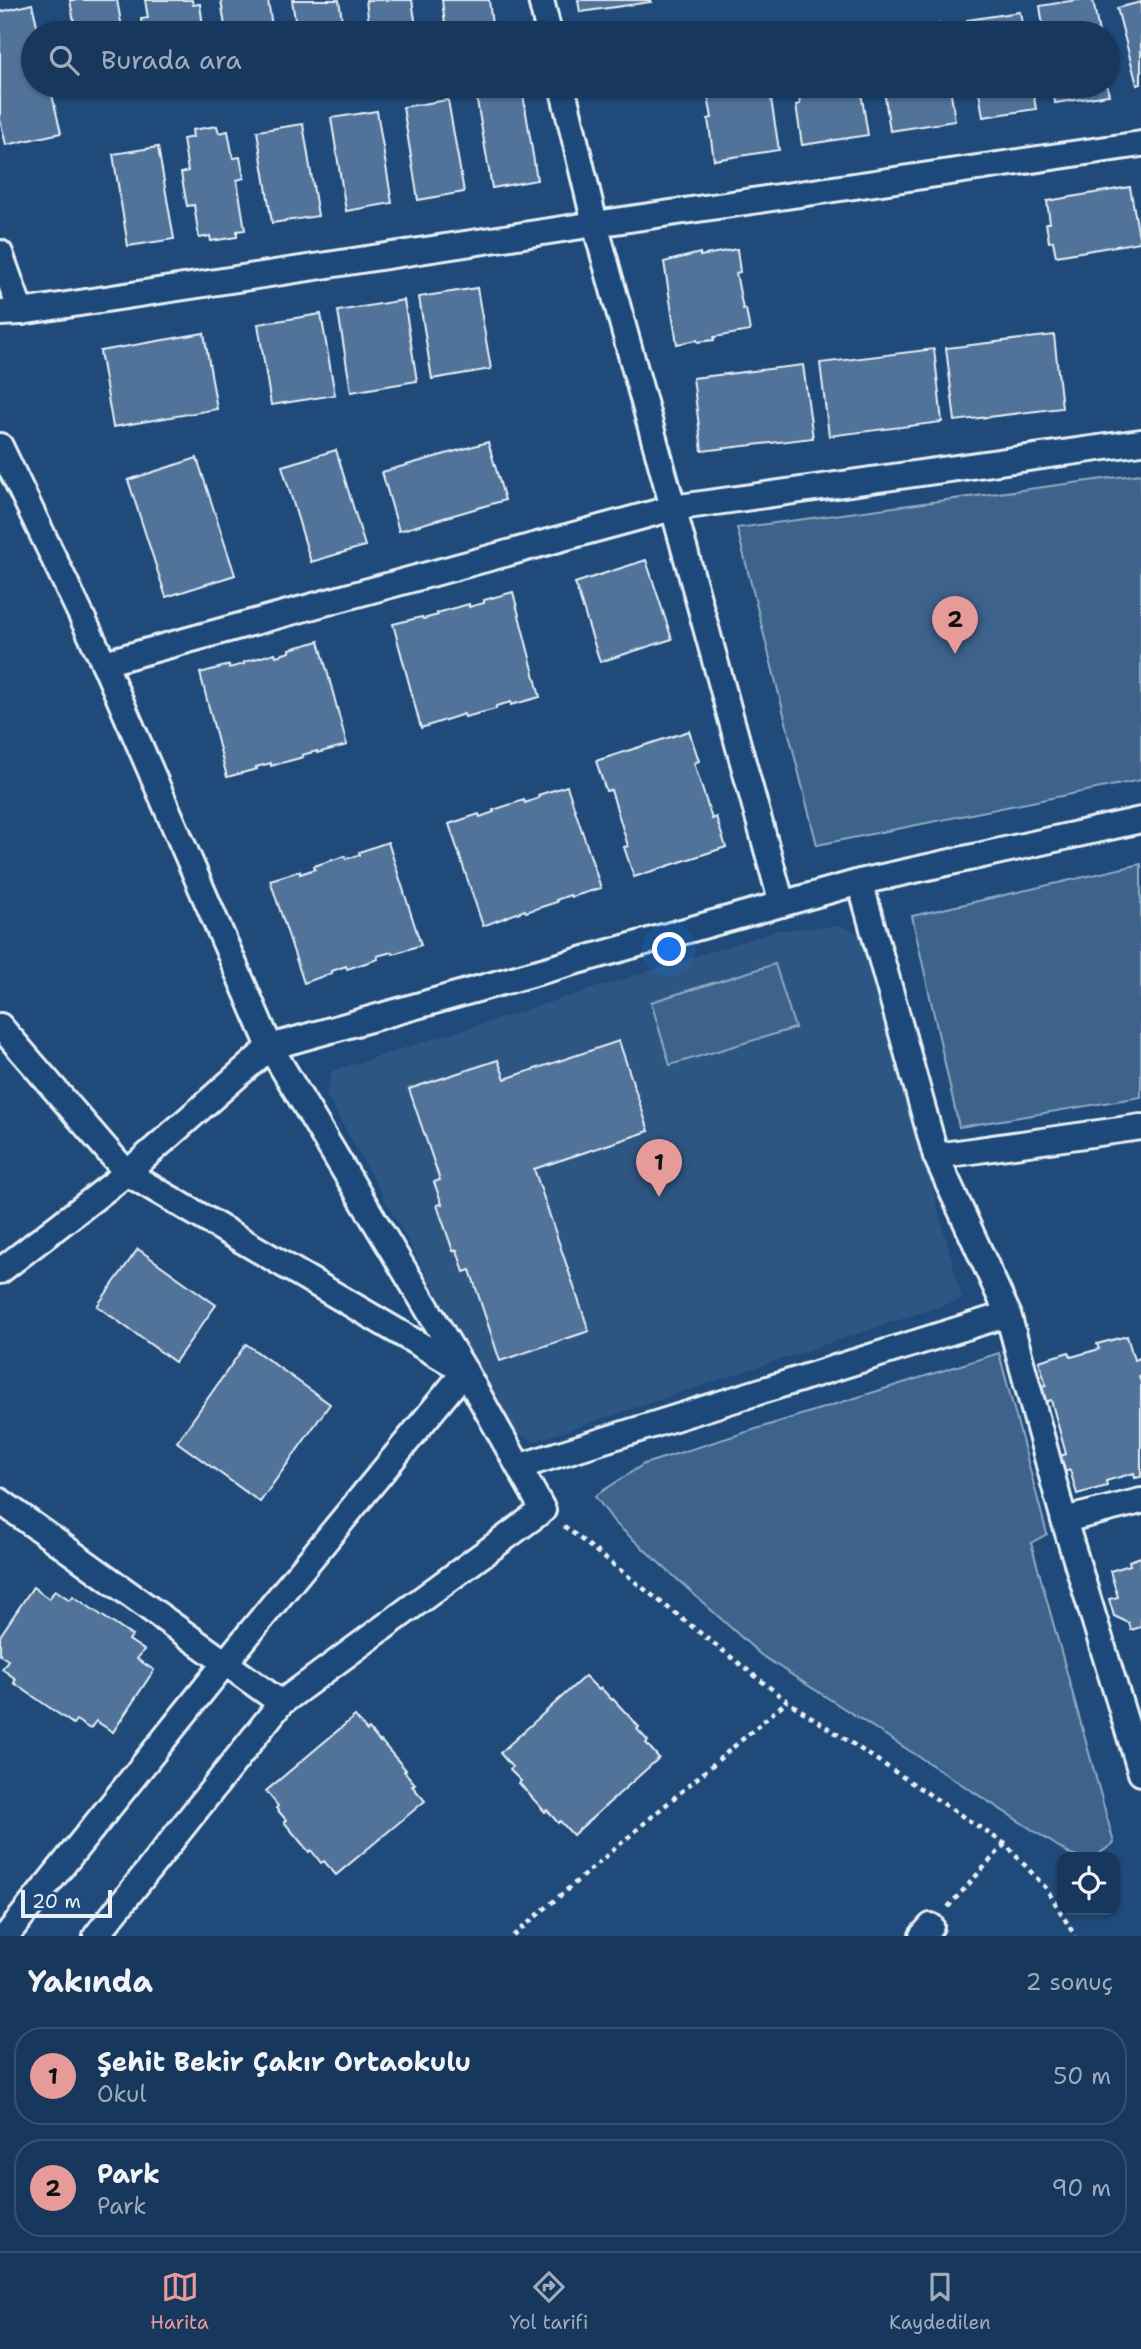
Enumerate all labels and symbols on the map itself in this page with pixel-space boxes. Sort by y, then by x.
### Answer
pin: 2 [932,596,978,654]
your location [652,932,686,966]
pin: 1 [636,1139,682,1197]
scale bar [21,1887,112,1919]

